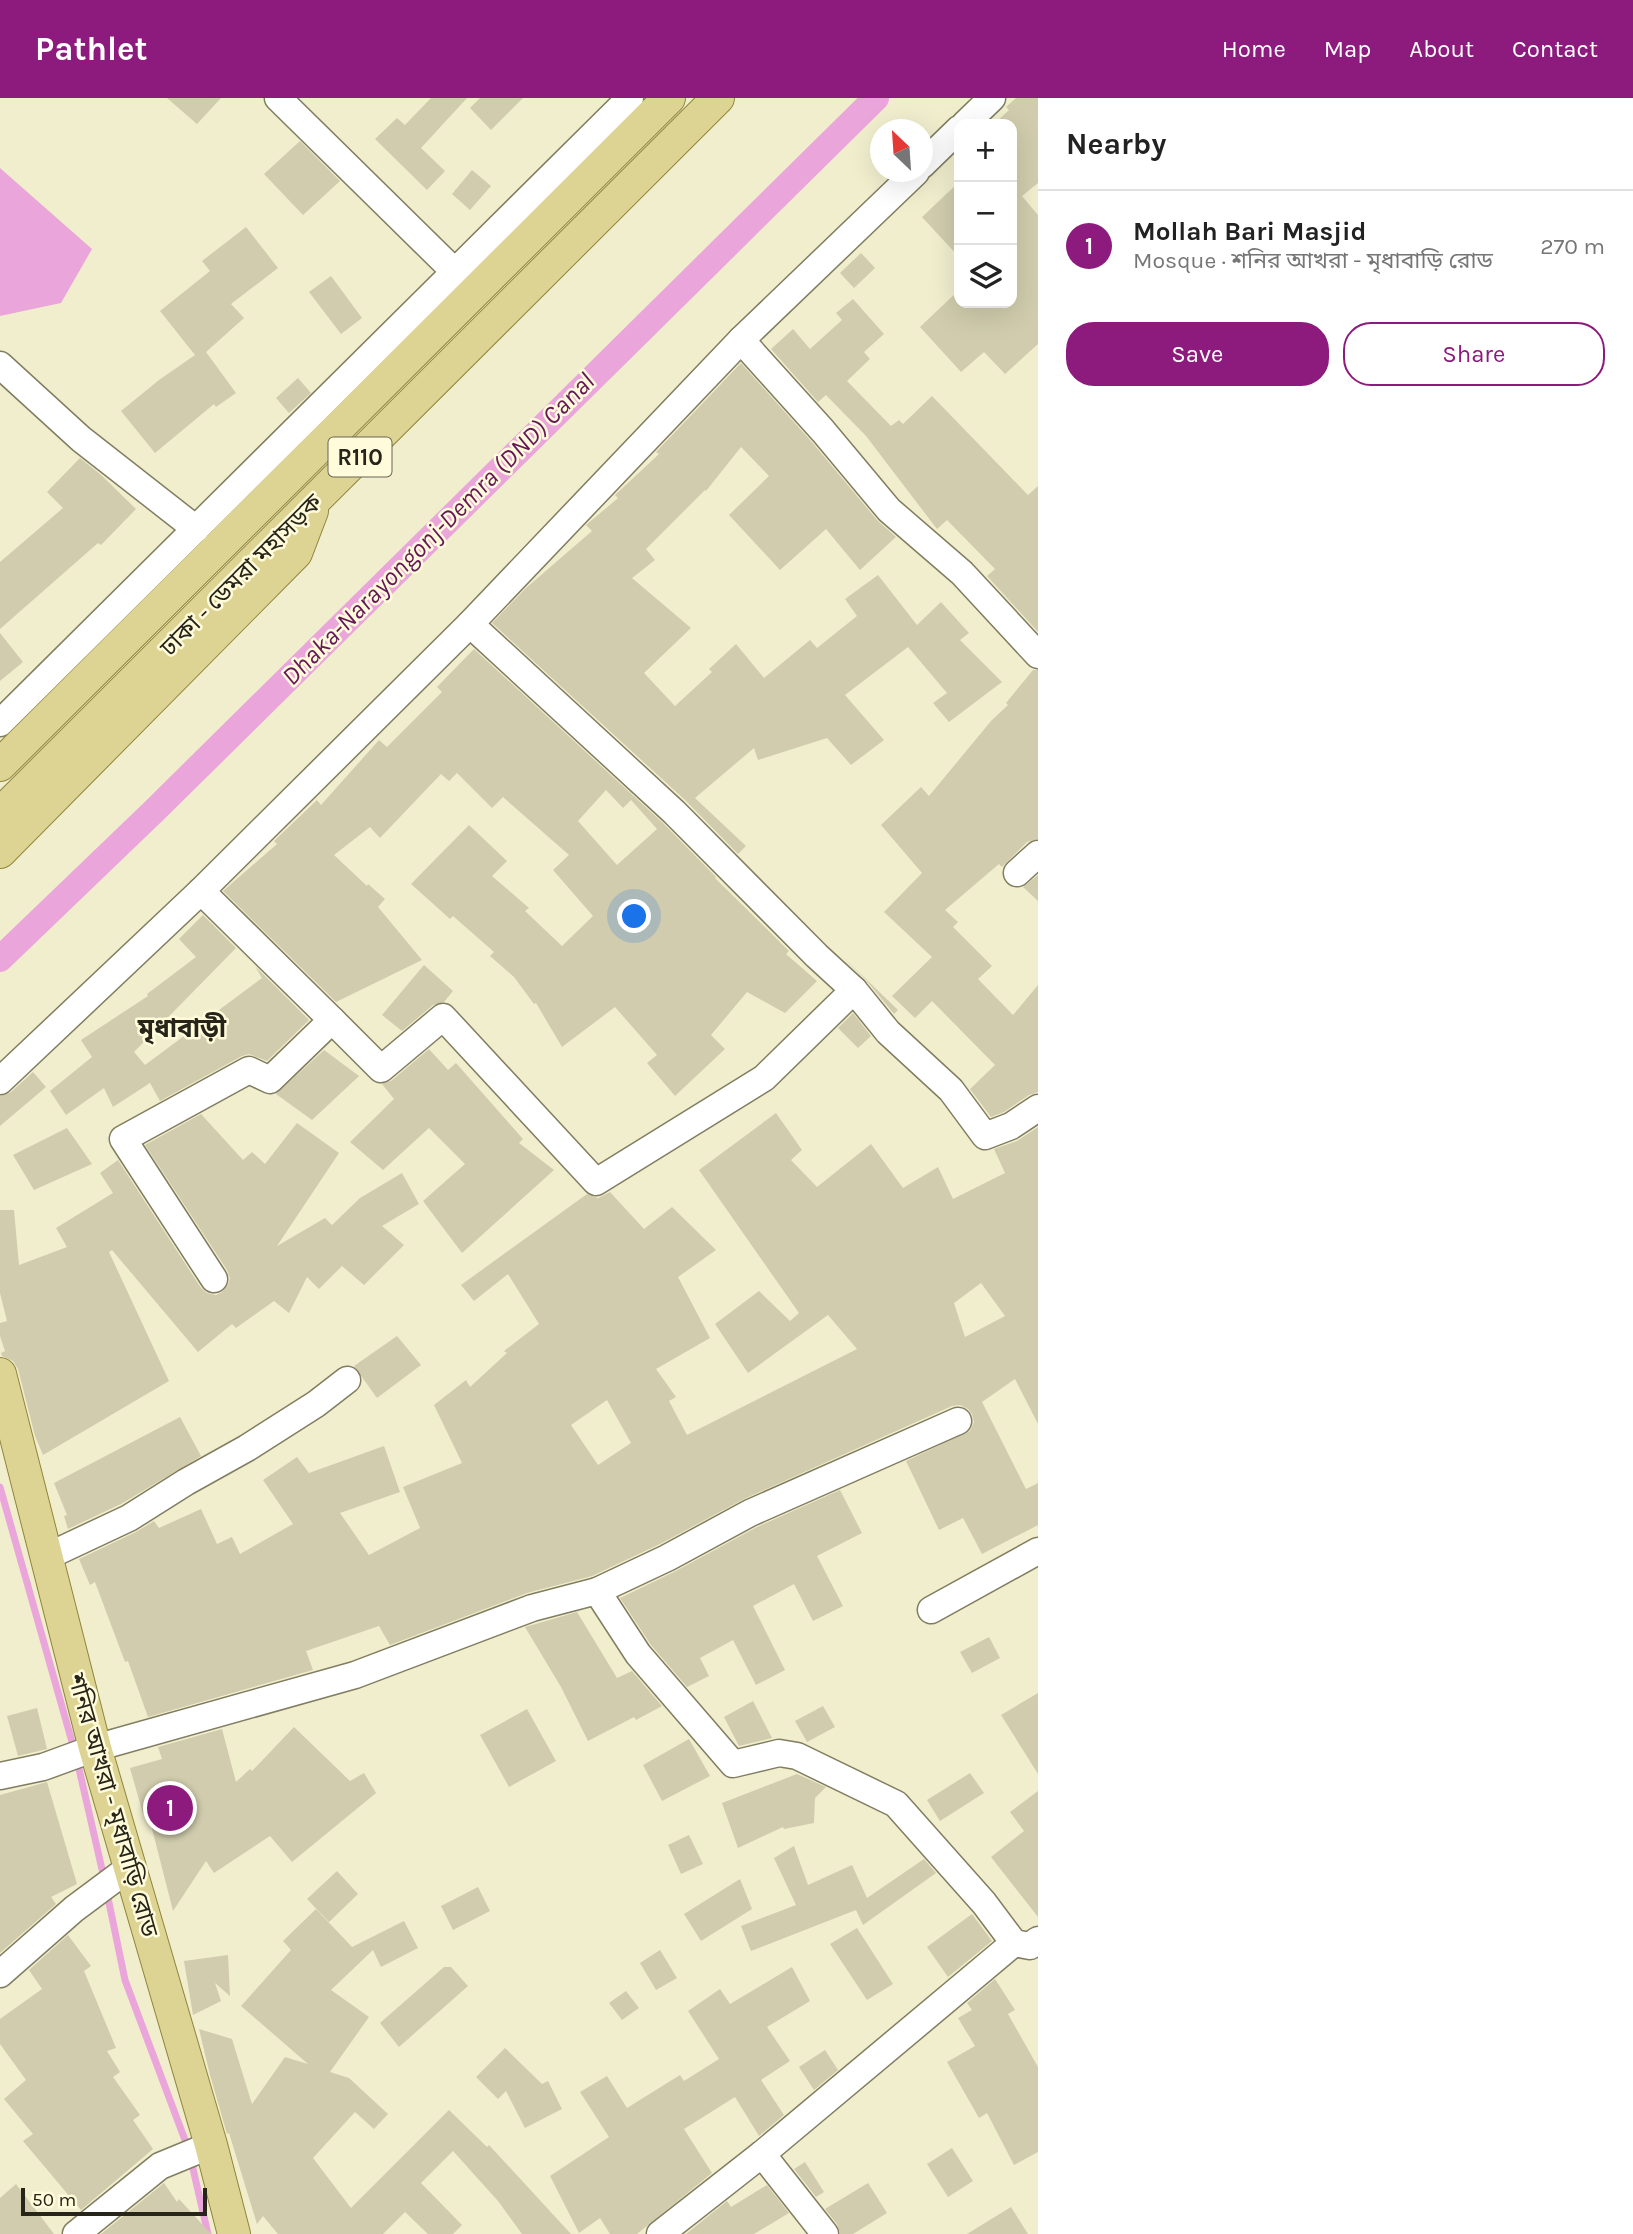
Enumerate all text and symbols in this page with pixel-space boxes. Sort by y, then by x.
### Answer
text: Pathlet [35,30,148,68]
text: Home [1222,35,1286,63]
text: Map [1324,35,1371,63]
text: About [1409,35,1474,63]
text: Contact [1512,35,1598,63]
north arrow [870,119,933,182]
map controls [954,119,1017,308]
button: + [954,119,1017,182]
text: Nearby [1066,126,1166,162]
button: − [954,182,1017,245]
text: Mollah Bari Masjid [1133,216,1367,247]
text: 1 [1085,233,1093,260]
text: 270 m [1540,233,1605,260]
button: layers [954,245,1017,308]
text: Mosque · শনির আখরা - মৃধাবাড়ি রোড [1133,247,1493,274]
button: Save [1066,322,1329,386]
button: Share [1343,322,1605,386]
water label: Dhaka-Narayongonj-Demra (DND) Canal [275,366,601,692]
road number: R110 [328,438,392,476]
street label: ঢাকা - ডেমরা মহাসড়ক [154,488,328,662]
your location [617,899,651,933]
district label: মৃধাবাড়ী [137,1012,227,1045]
street label: শনির আখরা - মৃধাবাড়ি রোড [61,1669,164,1941]
pin: 1 [147,1782,193,1834]
scale bar [21,2185,206,2217]
text: 50 m [32,2189,76,2211]

